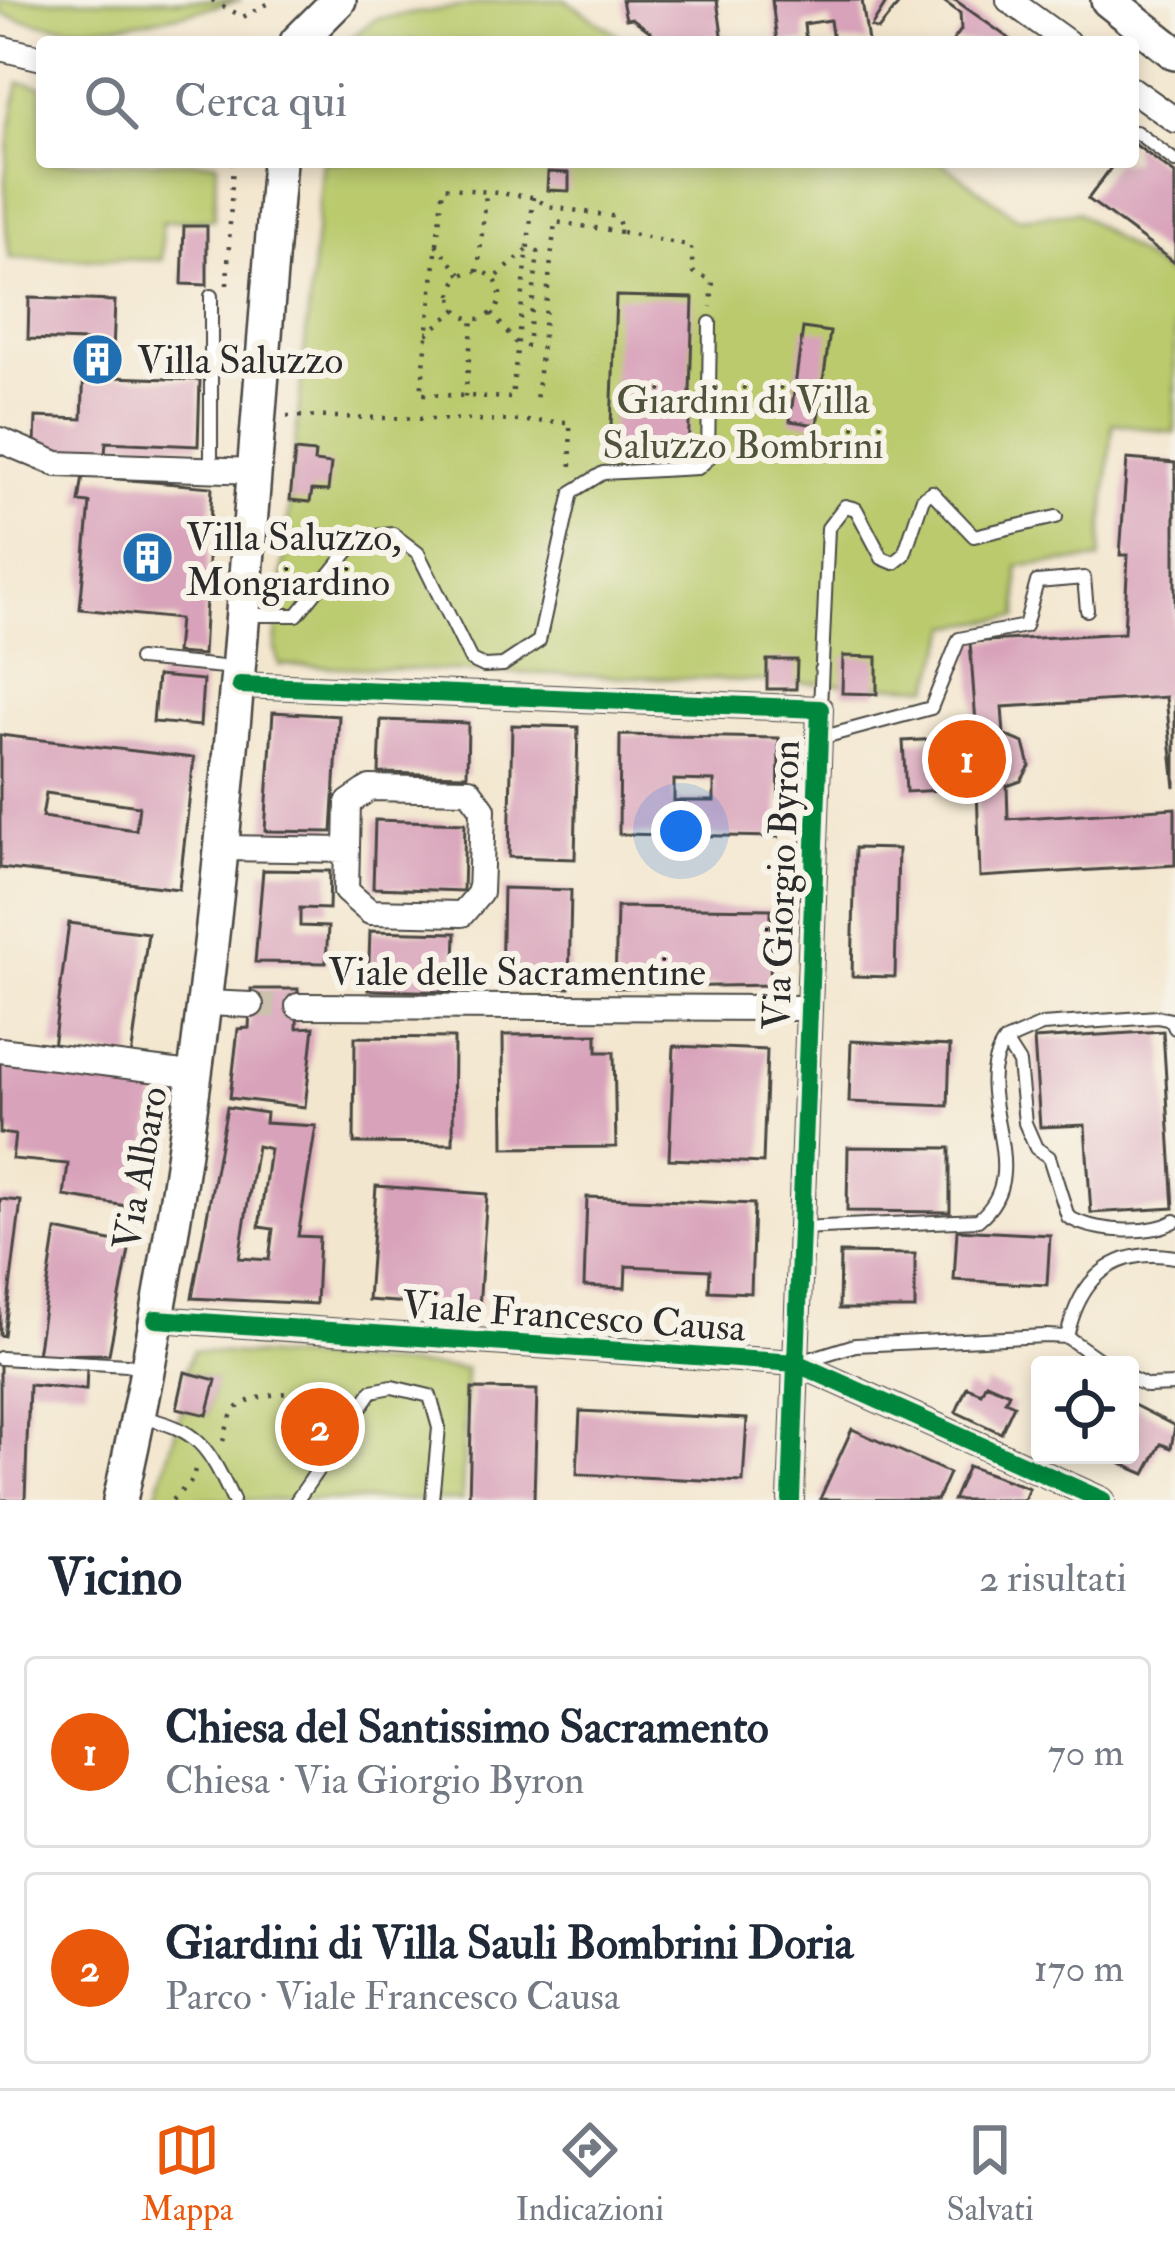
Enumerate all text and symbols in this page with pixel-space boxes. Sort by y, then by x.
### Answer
search box [36,36,1139,168]
icon: search [78,69,144,135]
text: Cerca qui [174,74,347,130]
building icon: Villa Saluzzo [70,331,126,387]
place label: Villa Saluzzo [137,336,343,385]
park label: Giardini di Villa Saluzzo Bombrini [602,376,884,470]
place label: Villa Saluzzo, Mongiardino [186,513,402,607]
building icon: Villa Saluzzo, Mongiardino [119,530,175,586]
pin: 1 [928,714,1006,804]
street label: Via Giorgio Byron [752,739,811,1031]
your location [651,801,711,861]
street label: Viale delle Sacramentine [328,948,706,997]
street label: Via Albaro [102,1083,179,1254]
street label: Viale Francesco Causa [400,1280,748,1353]
map controls [1031,1356,1139,1464]
button: locate [1031,1356,1139,1464]
pin: 2 [281,1382,359,1472]
text: Vicino [48,1546,182,1610]
text: 2 risultati [979,1554,1127,1603]
text: Chiesa del Santissimo Sacramento [165,1700,769,1756]
text: 1 [83,1728,97,1777]
text: 70 m [1048,1728,1124,1777]
text: Chiesa · Via Giorgio Byron [165,1756,584,1805]
text: Giardini di Villa Sauli Bombrini Doria [165,1916,853,1972]
text: 2 [80,1944,100,1993]
text: 170 m [1034,1944,1124,1993]
text: Parco · Viale Francesco Causa [165,1972,620,2021]
tab: Mappa [141,2117,233,2230]
tab: Indicazioni [516,2117,664,2230]
tab: Salvati [946,2117,1034,2230]

